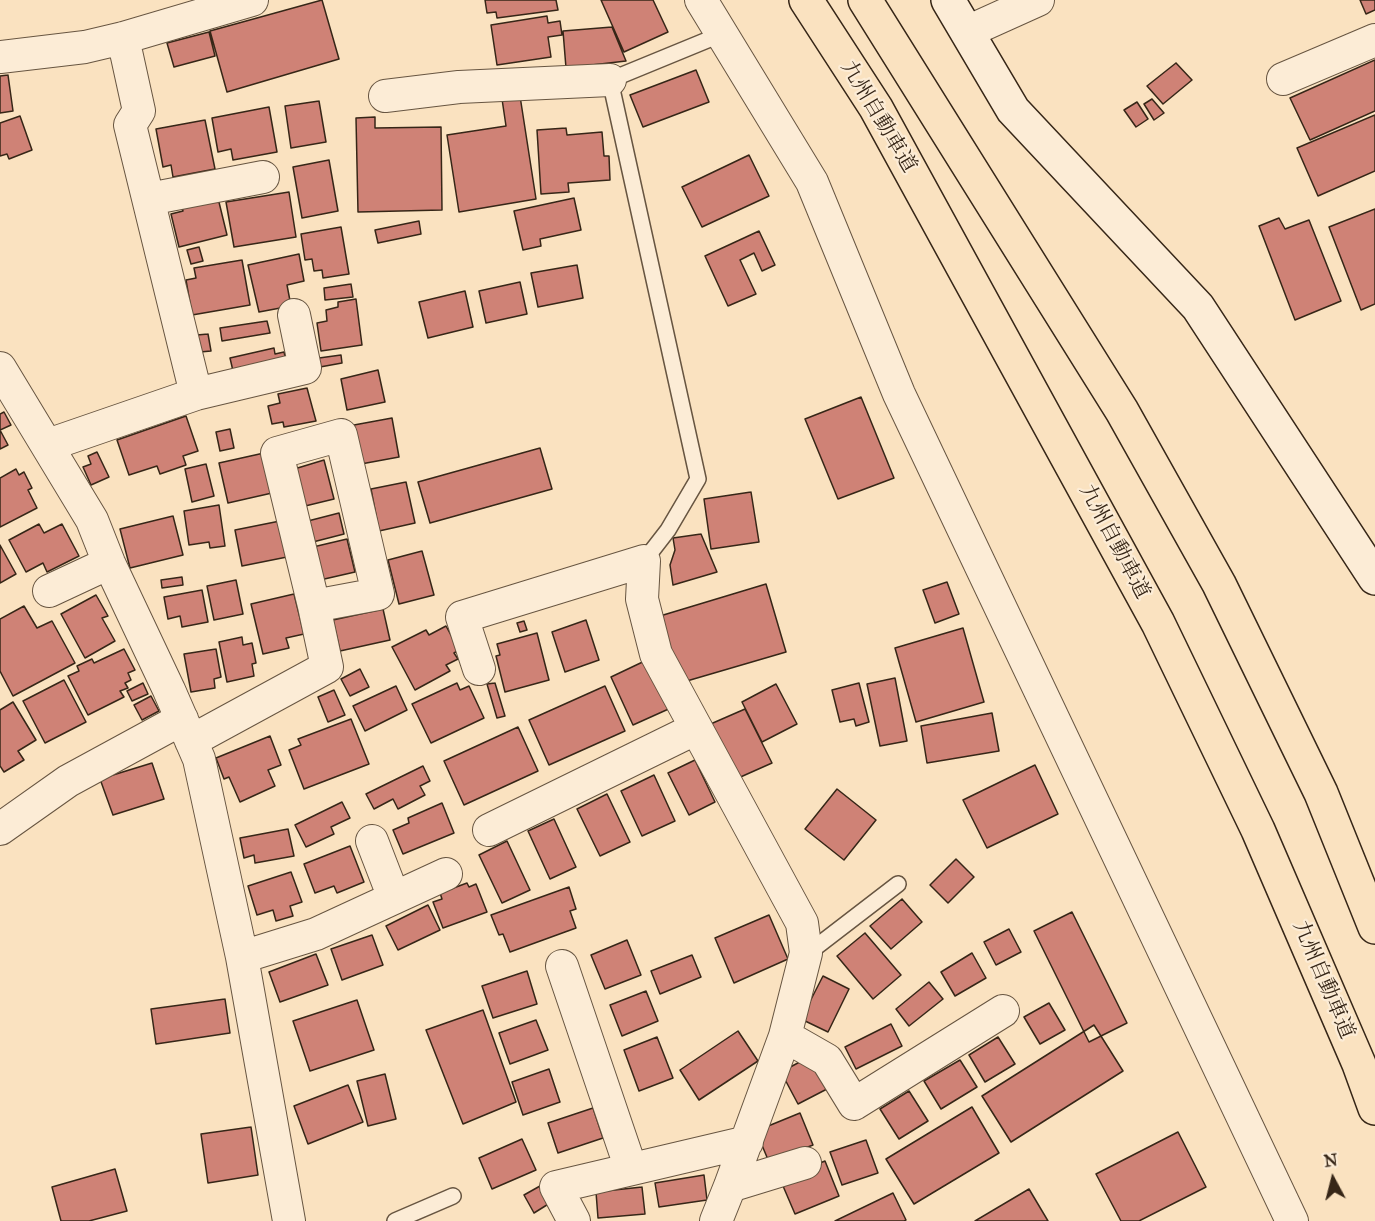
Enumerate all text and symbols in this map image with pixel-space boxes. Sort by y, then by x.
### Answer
street label: 九州自動車道 [835,57,921,177]
street label: 九州自動車道 [1073,480,1155,604]
street label: 九州自動車道 [1287,917,1359,1043]
north arrow [1303,1149,1363,1209]
text: N [1323,1150,1339,1171]

